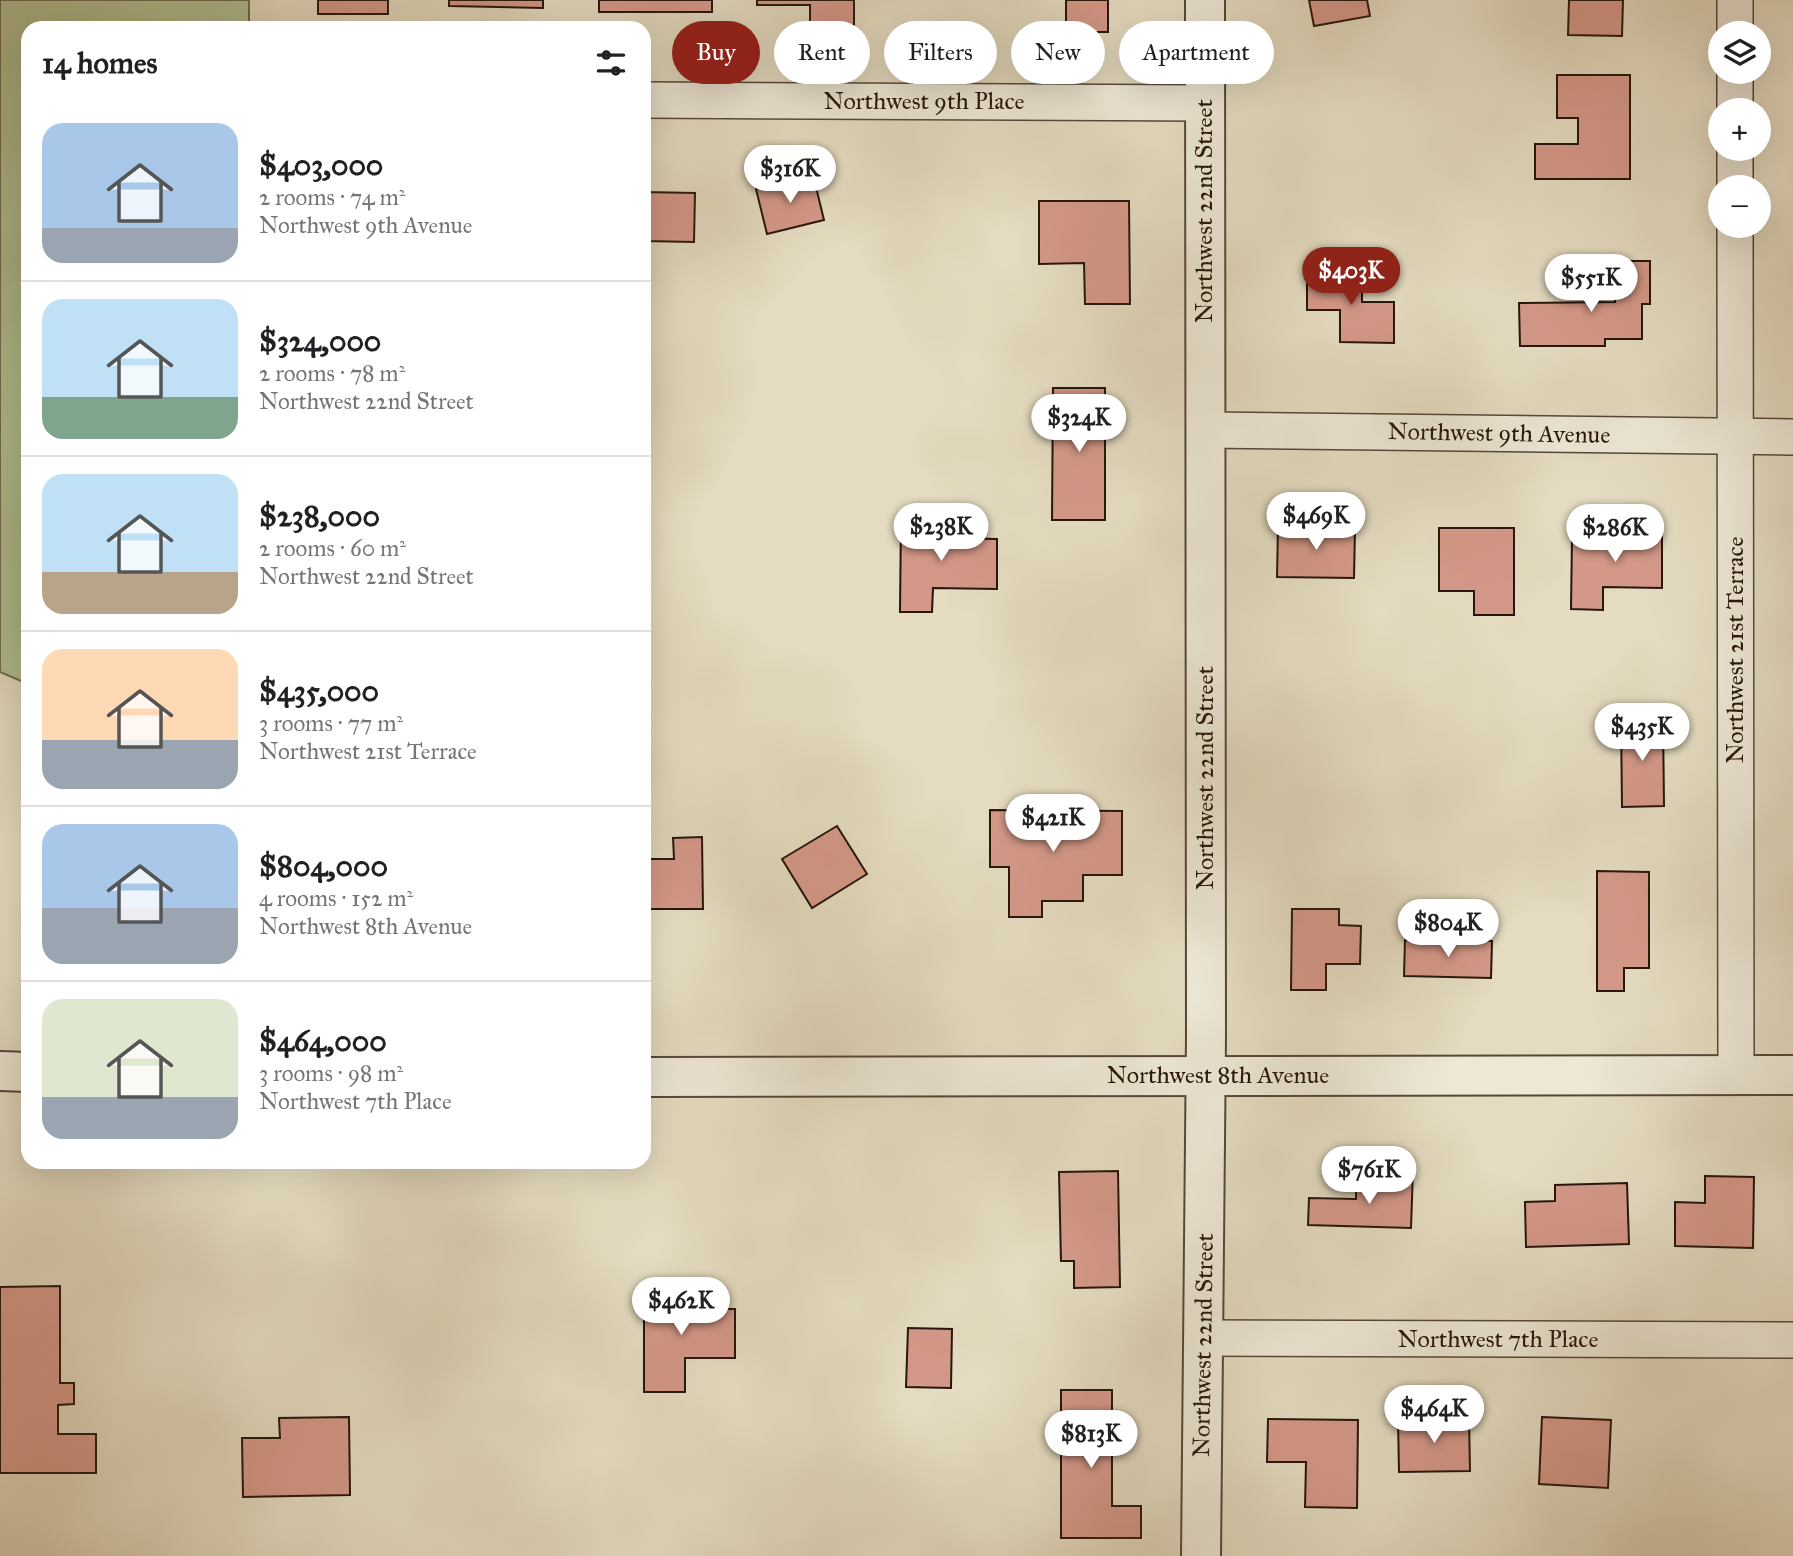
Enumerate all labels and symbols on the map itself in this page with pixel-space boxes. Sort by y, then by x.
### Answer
street label: Northwest 9th Place [823,86,1025,116]
street label: Northwest 22nd Street [1189,98,1219,323]
pin: $316K [741,146,839,205]
pin: $403K [1302,247,1400,307]
pin: $551K [1542,254,1640,314]
pin: $324K [1030,394,1128,454]
street label: Northwest 9th Avenue [1387,416,1611,450]
pin: $469K [1267,492,1365,552]
pin: $238K [892,504,990,563]
pin: $286K [1566,504,1664,564]
street label: Northwest 21st Terrace [1720,536,1750,764]
street label: Northwest 22nd Street [1190,665,1220,890]
pin: $435K [1593,704,1691,763]
pin: $421K [1004,794,1102,854]
pin: $804K [1399,900,1497,959]
street label: Northwest 8th Avenue [1107,1060,1329,1090]
pin: $761K [1320,1146,1418,1206]
street label: Northwest 22nd Street [1186,1232,1220,1457]
pin: $462K [632,1278,730,1337]
street label: Northwest 7th Place [1398,1324,1598,1354]
pin: $464K [1385,1386,1483,1445]
pin: $813K [1042,1410,1140,1470]

